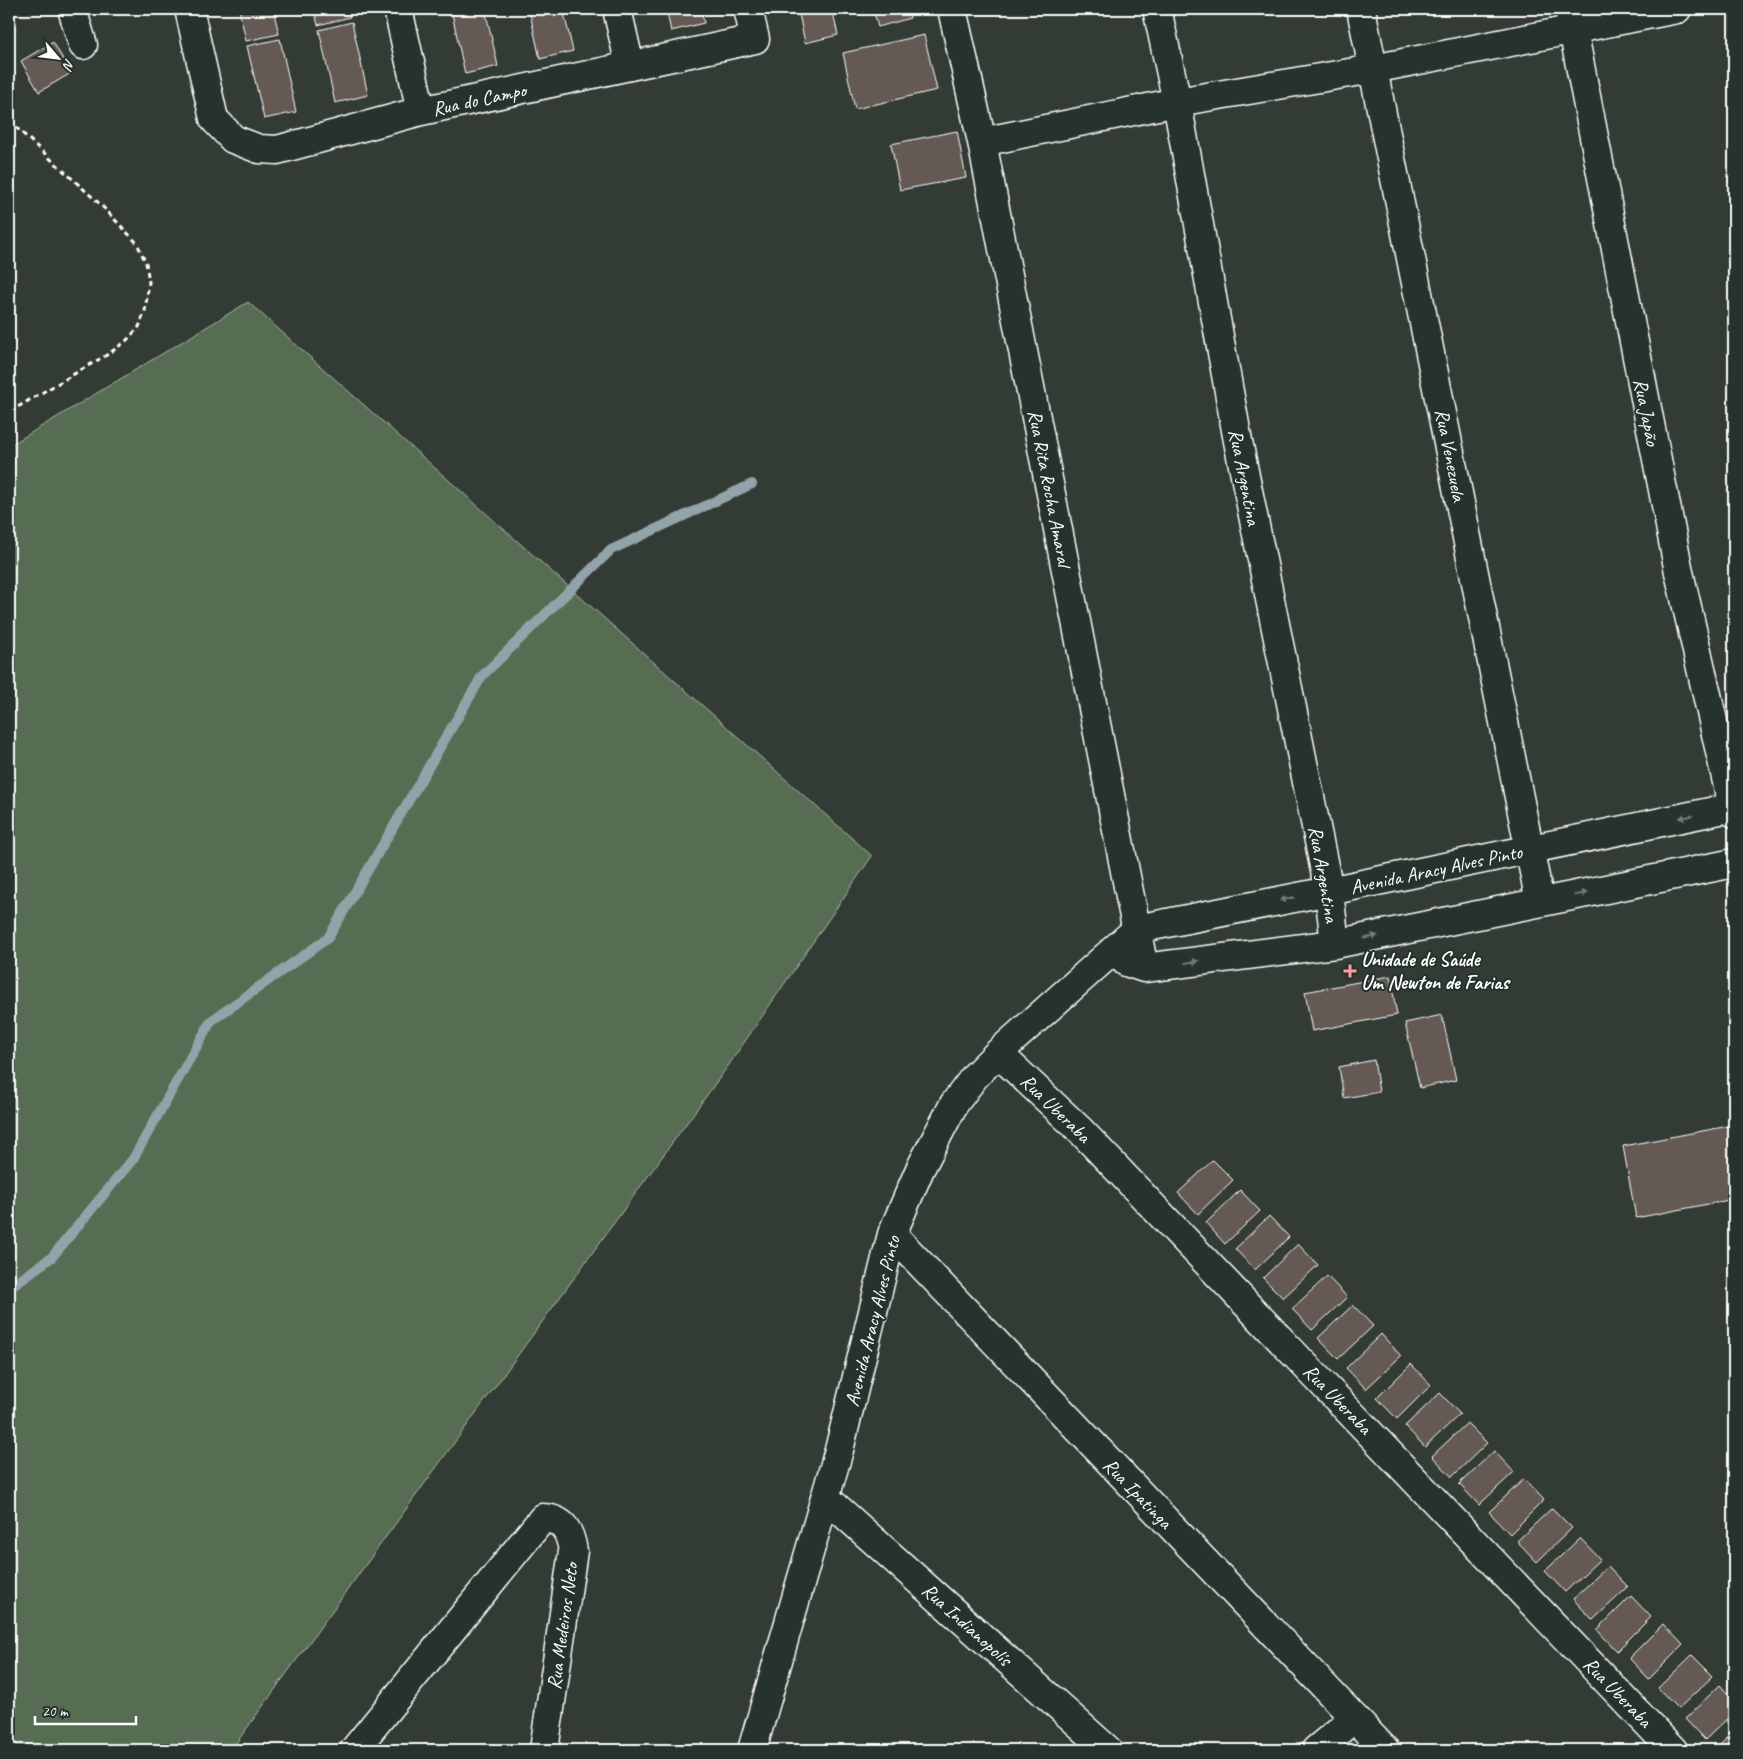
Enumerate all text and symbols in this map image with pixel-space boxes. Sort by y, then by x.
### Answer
north arrow [32,32,82,82]
text: N [58,56,79,74]
street label: Rua do Campo [430,77,530,122]
street label: Rua Japão [1628,376,1665,449]
street label: Rua Venezuela [1429,407,1472,505]
street label: Rua Rita Rocha Amaral [1022,408,1078,572]
street label: Rua Argentina [1223,427,1266,529]
one-way arrow [1679,813,1694,821]
street label: Rua Argentina [1303,824,1345,926]
street label: Avenida Aracy Alves Pinto [1348,839,1525,900]
one-way arrow [1574,889,1590,897]
one-way arrow [1279,896,1295,904]
one-way arrow [1363,933,1378,941]
place label: Unidade de Saúde Um Newton de Farias [1361,947,1511,995]
one-way arrow [1185,958,1201,966]
marker: Unidade de Saúde Um Newton de Farias [1343,964,1357,978]
street label: Rua Uberaba [1015,1069,1098,1149]
street label: Avenida Aracy Alves Pinto [839,1232,906,1409]
street label: Rua Uberaba [1298,1359,1379,1441]
street label: Rua Ipatinga [1098,1453,1179,1535]
street label: Rua Medeiros Neto [541,1559,584,1691]
street label: Rua Indianopolís [917,1578,1018,1673]
street label: Rua Uberaba [1578,1652,1659,1734]
scale bar [35,1694,136,1726]
text: 20 m [42,1702,69,1721]

